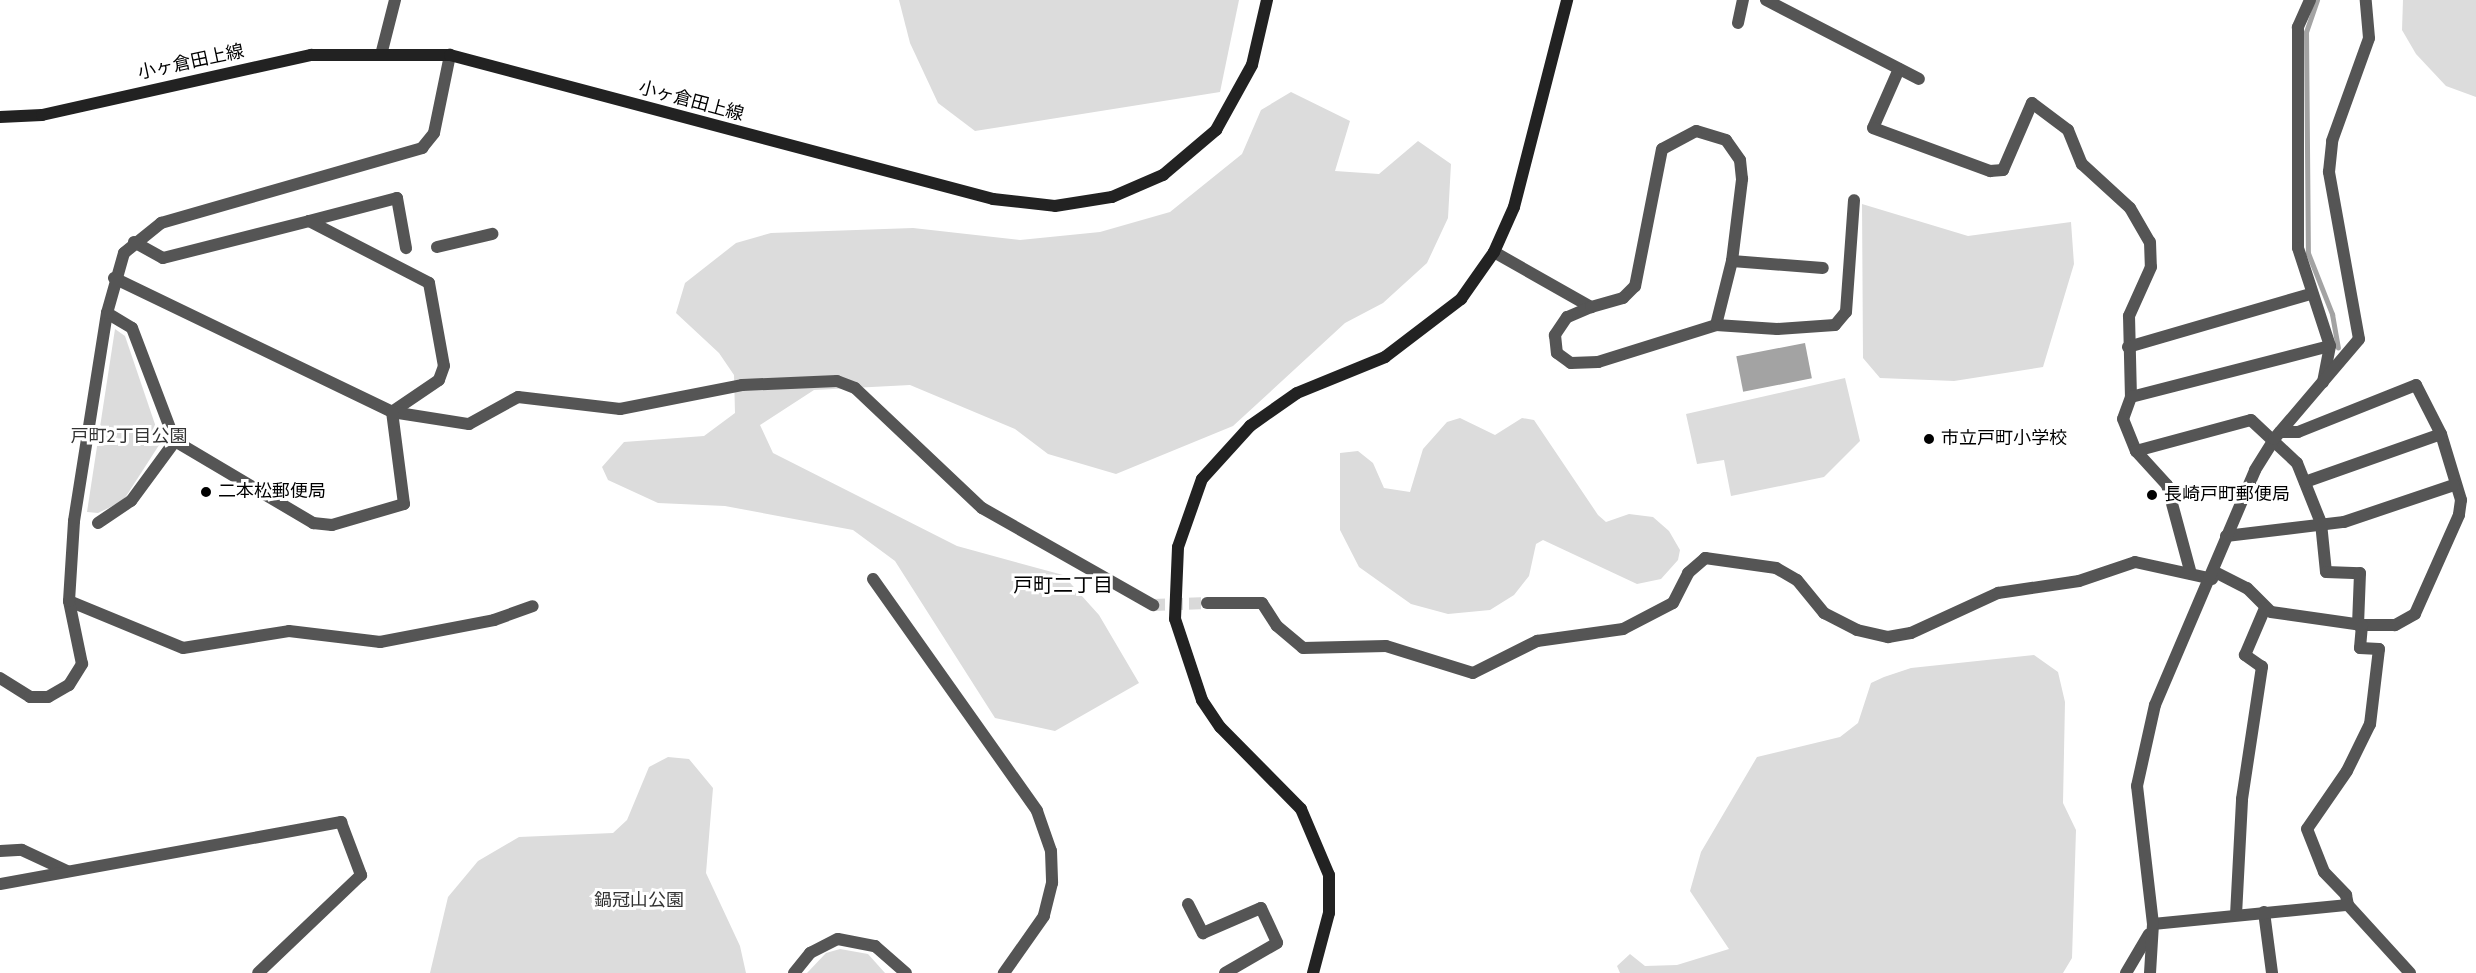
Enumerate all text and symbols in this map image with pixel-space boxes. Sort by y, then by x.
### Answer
street label: 小ヶ倉田上線 [136,41,246,85]
street label: 小ヶ倉田上線 [636,78,746,126]
park label: 戸町2丁目公園 [71,426,187,448]
place label: 市立戸町小学校 [1941,428,2067,450]
marker: 市立戸町小学校 [1922,432,1936,446]
place label: 二本松郵便局 [218,481,326,503]
place label: 長崎戸町郵便局 [2164,484,2290,506]
marker: 二本松郵便局 [199,485,213,499]
marker: 長崎戸町郵便局 [2145,488,2159,502]
district label: 戸町二丁目 [1013,574,1113,598]
park label: 鍋冠山公園 [594,890,684,912]

